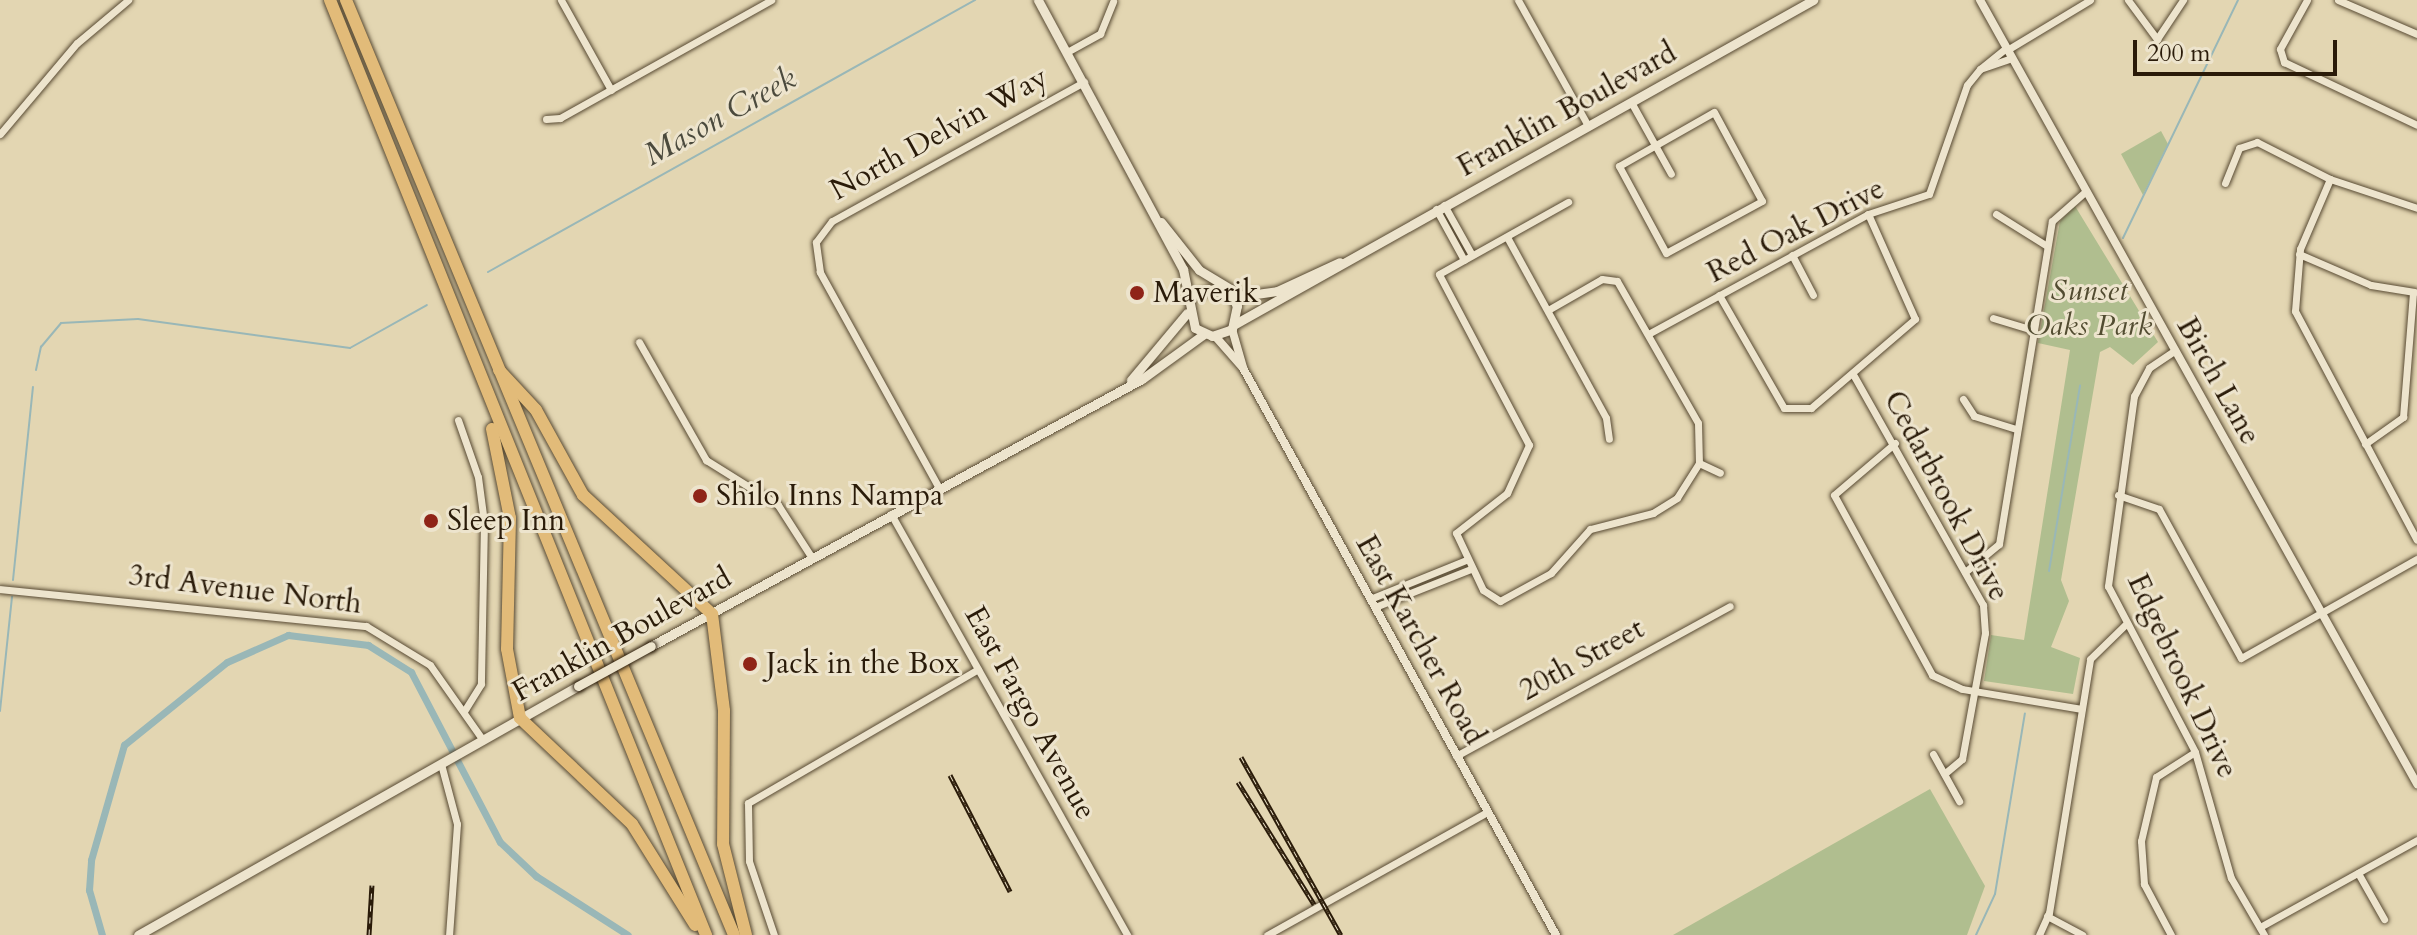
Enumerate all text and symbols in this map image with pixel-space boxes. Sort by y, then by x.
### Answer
scale bar [2137,24,2341,74]
street label: Franklin Boulevard [1451,35,1683,185]
text: 200 m [2147,37,2211,70]
water label: Mason Creek [637,59,803,175]
street label: North Delvin Way [824,59,1054,209]
street label: Red Oak Drive [1701,171,1891,291]
park label: Sunset Oaks Park [2026,273,2152,344]
place label: Maverik [1153,275,1258,311]
marker: Maverik [1128,284,1146,302]
street label: Birch Lane [2168,311,2268,451]
street label: Cedarbrook Drive [1876,385,2016,607]
place label: Shilo Inns Nampa [716,478,943,514]
marker: Shilo Inns Nampa [691,487,709,505]
place label: Sleep Inn [447,503,565,539]
marker: Sleep Inn [422,512,440,530]
street label: East Karcher Road [1348,529,1492,751]
street label: 3rd Avenue North [126,558,364,622]
street label: Franklin Boulevard [506,560,738,710]
street label: Edgebrook Drive [2119,568,2245,784]
street label: East Fargo Avenue [956,600,1104,826]
street label: 20th Street [1513,611,1651,709]
place label: Jack in the Box [766,646,960,682]
marker: Jack in the Box [741,655,759,673]

